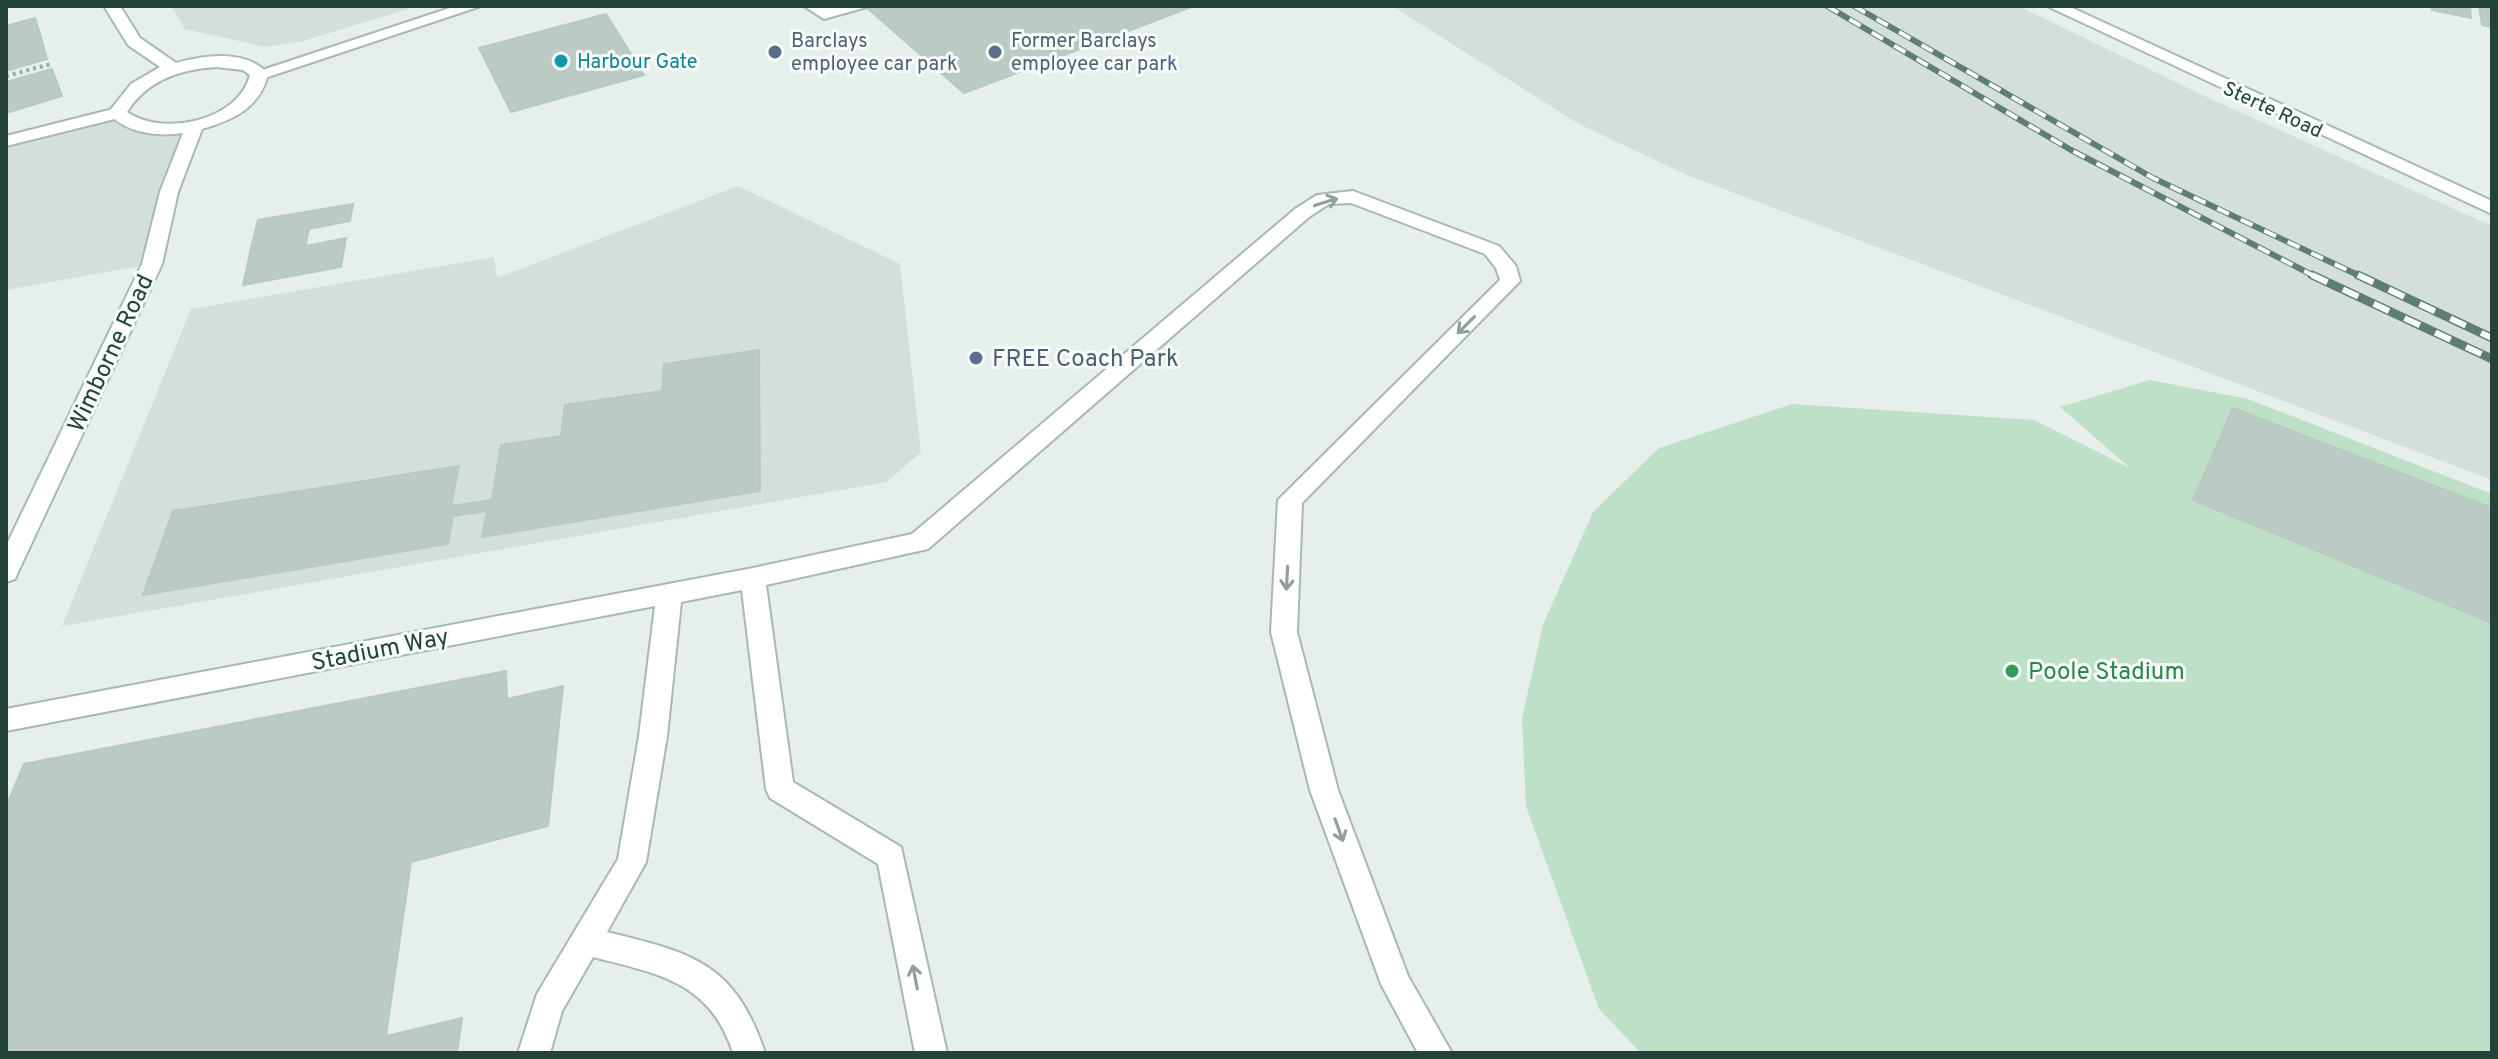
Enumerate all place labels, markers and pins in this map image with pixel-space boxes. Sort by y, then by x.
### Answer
place label: Barclays employee car park [791,29,958,78]
place label: Former Barclays employee car park [1011,29,1178,78]
marker: Barclays employee car park [766,43,784,61]
marker: Former Barclays employee car park [986,43,1004,61]
place label: Harbour Gate [577,50,698,76]
marker: Harbour Gate [552,52,570,70]
place label: FREE Coach Park [992,345,1179,375]
marker: FREE Coach Park [967,349,985,367]
place label: Poole Stadium [2028,658,2185,688]
marker: Poole Stadium [2003,662,2021,680]

